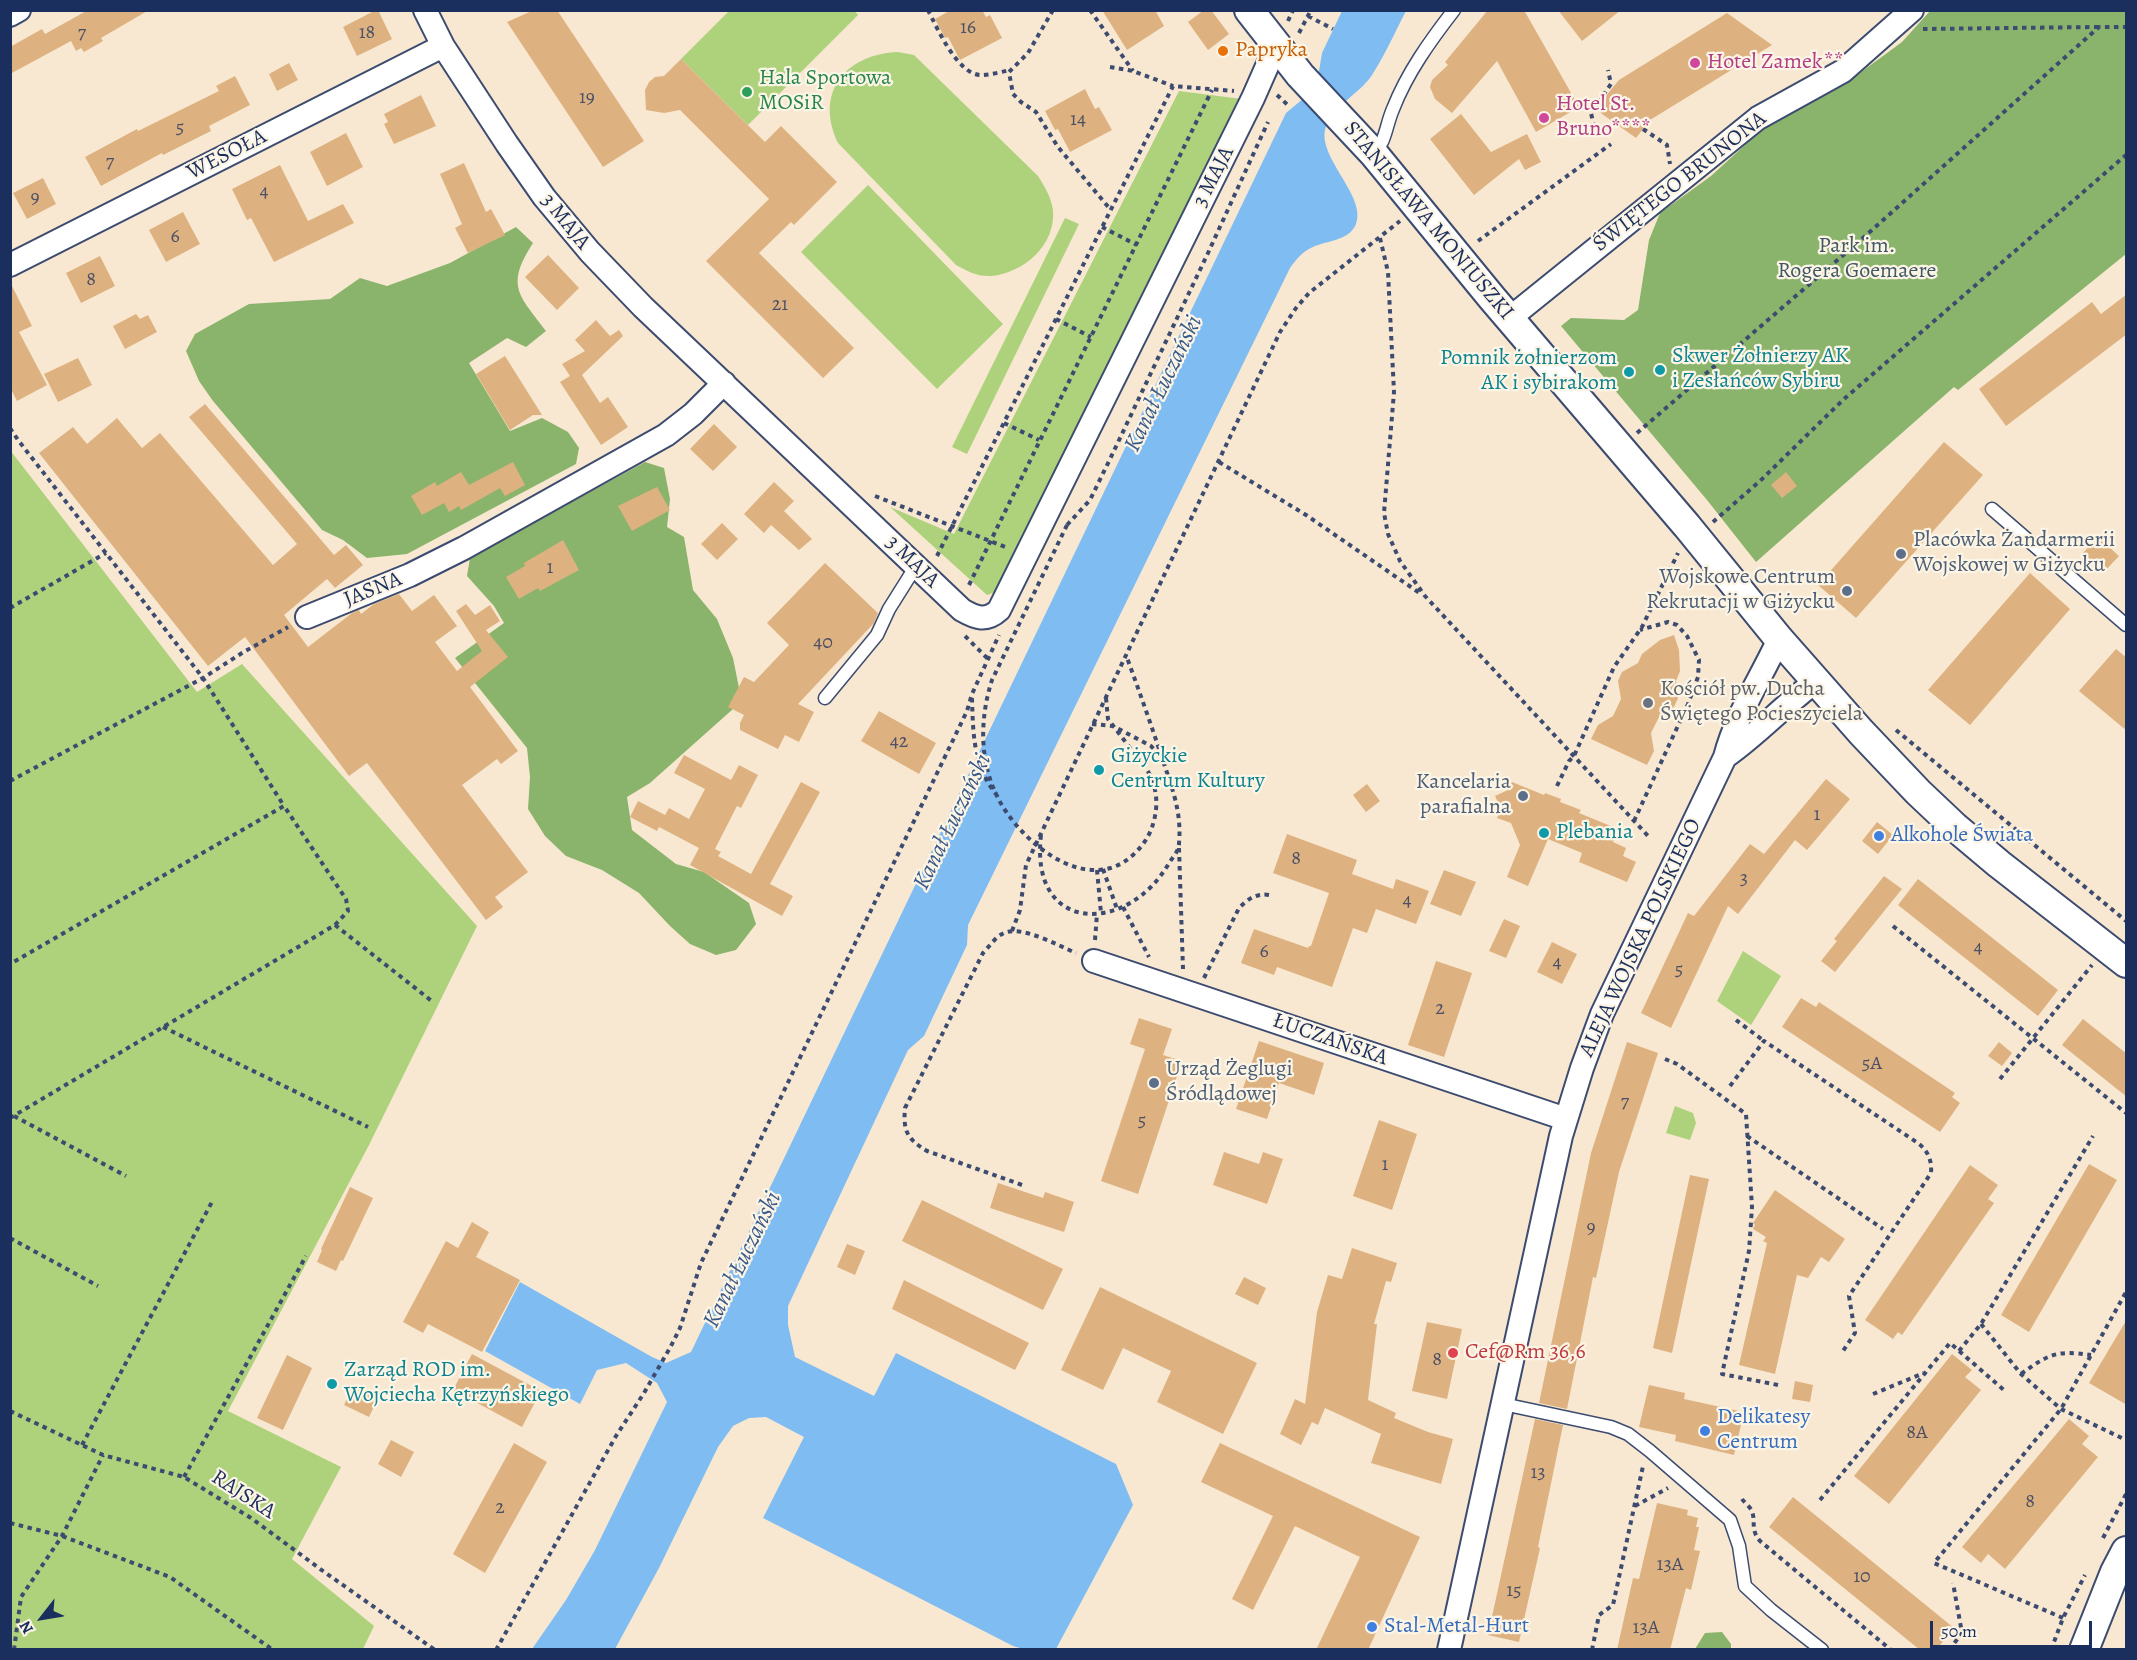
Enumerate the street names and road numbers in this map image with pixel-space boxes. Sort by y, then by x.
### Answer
street label: ŚWIĘTEGO BRUNONA [1588,106,1772,258]
street label: STANISŁAWA MONIUSZKI [1337,116,1519,326]
street label: WESOŁA [183,124,271,186]
street label: 3 MAJA [1188,142,1240,212]
street label: 3 MAJA [534,189,596,255]
street label: 3 MAJA [880,530,944,594]
street label: JASNA [340,567,406,613]
street label: ALEJA WOJSKA POLSKIEGO [1574,815,1708,1061]
street label: ŁUCZAŃSKA [1269,1008,1391,1072]
street label: RAJSKA [206,1465,280,1525]

